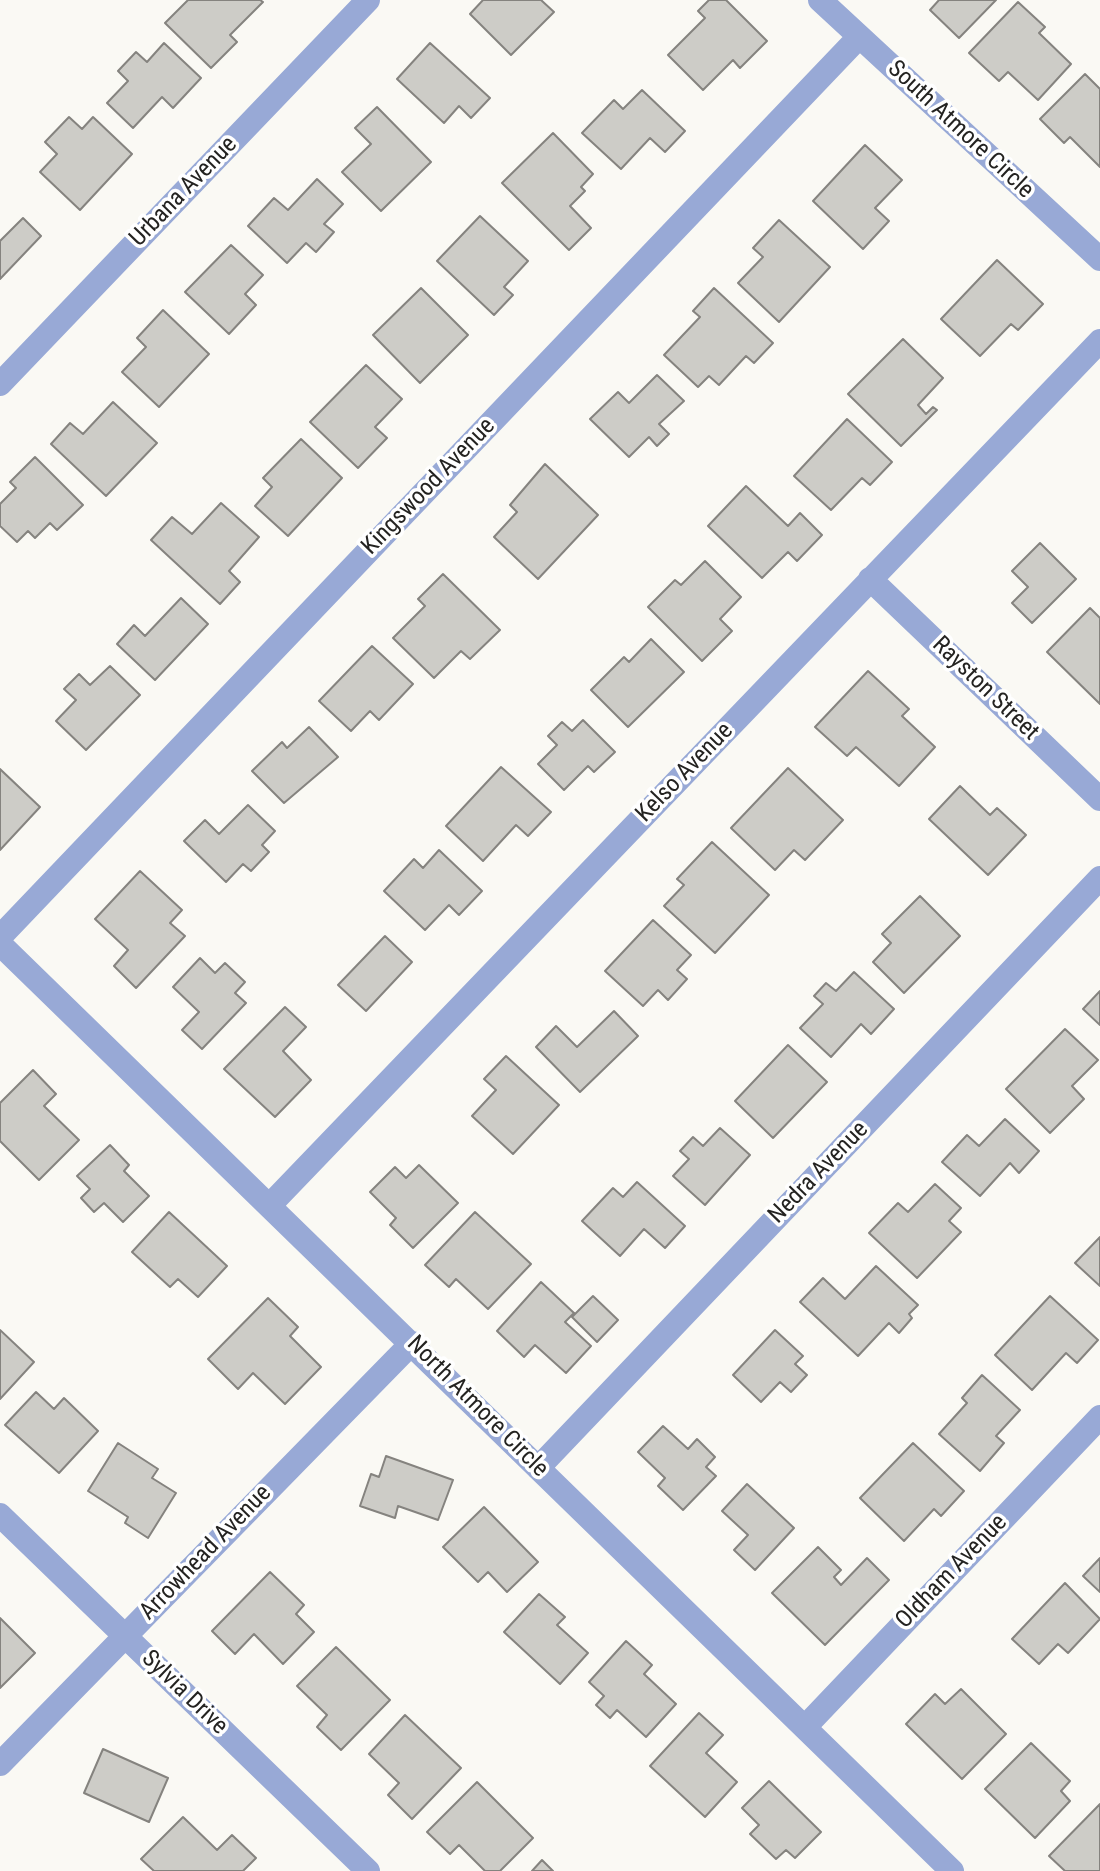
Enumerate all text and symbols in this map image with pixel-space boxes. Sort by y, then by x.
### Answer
street label: South Atmore Circle [881,55,1039,205]
street label: Urbana Avenue [124,131,244,253]
street label: Kingswood Avenue [356,413,502,561]
street label: Rayston Street [926,631,1044,747]
street label: Kelso Avenue [630,717,740,829]
street label: Nedra Avenue [763,1116,875,1230]
street label: North Atmore Circle [400,1330,554,1484]
street label: Arrowhead Avenue [134,1479,278,1627]
street label: Oldham Avenue [890,1509,1014,1635]
street label: Sylvia Drive [135,1645,233,1741]

